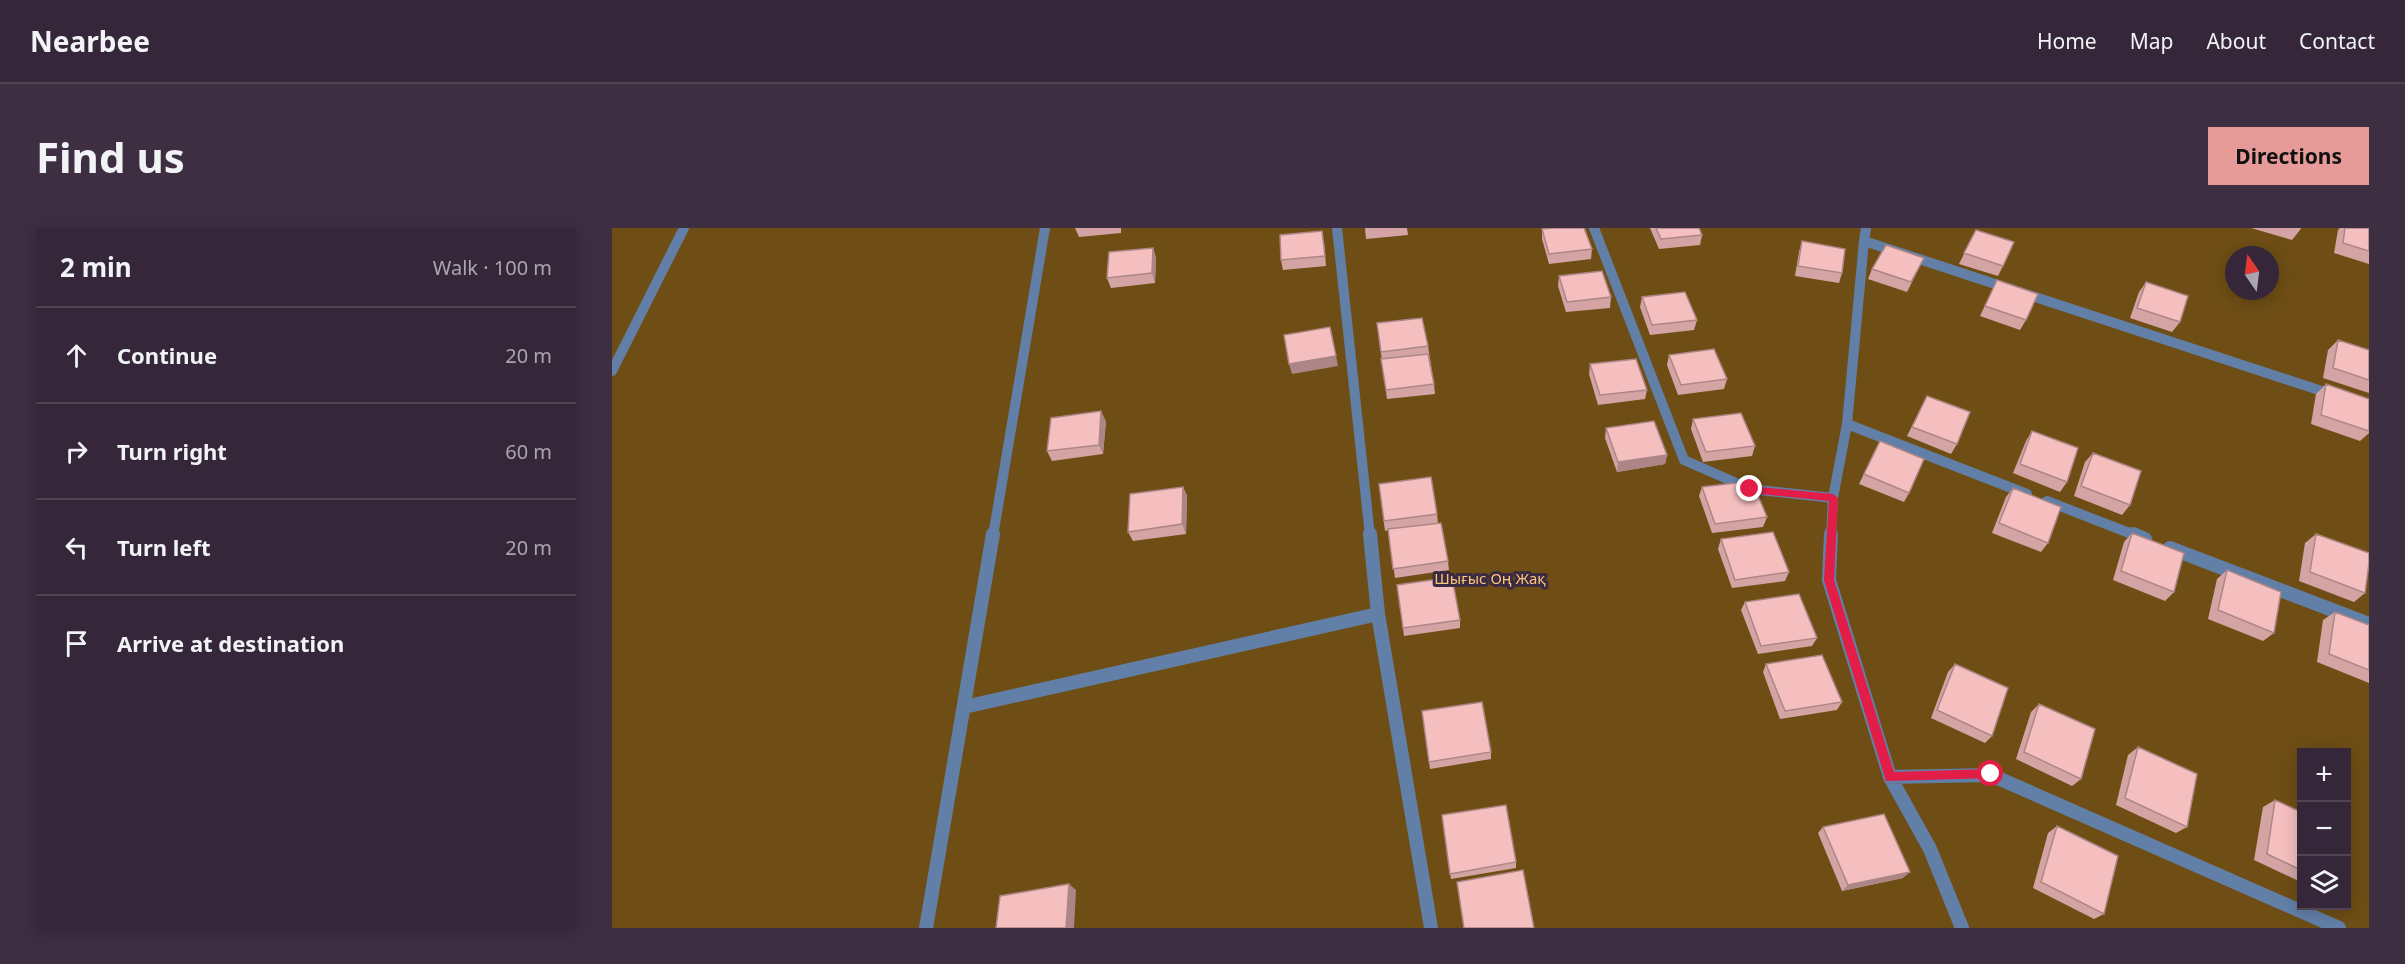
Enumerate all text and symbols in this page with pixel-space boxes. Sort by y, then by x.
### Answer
text: Nearbee [30,22,150,60]
text: Home [2037,27,2097,55]
text: Map [2130,27,2173,55]
text: About [2206,27,2266,55]
text: Contact [2299,27,2375,55]
button: Directions [2208,127,2369,185]
text: Find us [36,128,185,185]
north arrow [2225,246,2279,300]
text: 2 min [60,249,132,285]
text: Walk · 100 m [433,254,552,281]
icon: ahead [60,339,93,372]
text: Continue [117,340,217,370]
text: 20 m [505,342,552,369]
icon: right [60,435,93,468]
text: Turn right [117,436,227,466]
text: 60 m [505,438,552,465]
route end [1736,475,1762,501]
icon: left [60,531,93,564]
text: Turn left [117,532,211,562]
text: 20 m [505,534,552,561]
park label: Шығыс Оң Жақ [1434,568,1546,588]
icon: arrive [60,627,93,660]
text: Arrive at destination [117,628,344,658]
map controls [2297,748,2351,910]
button: + [2297,748,2351,802]
route start [1977,760,2003,786]
button: − [2297,802,2351,856]
button: layers [2297,856,2351,910]

